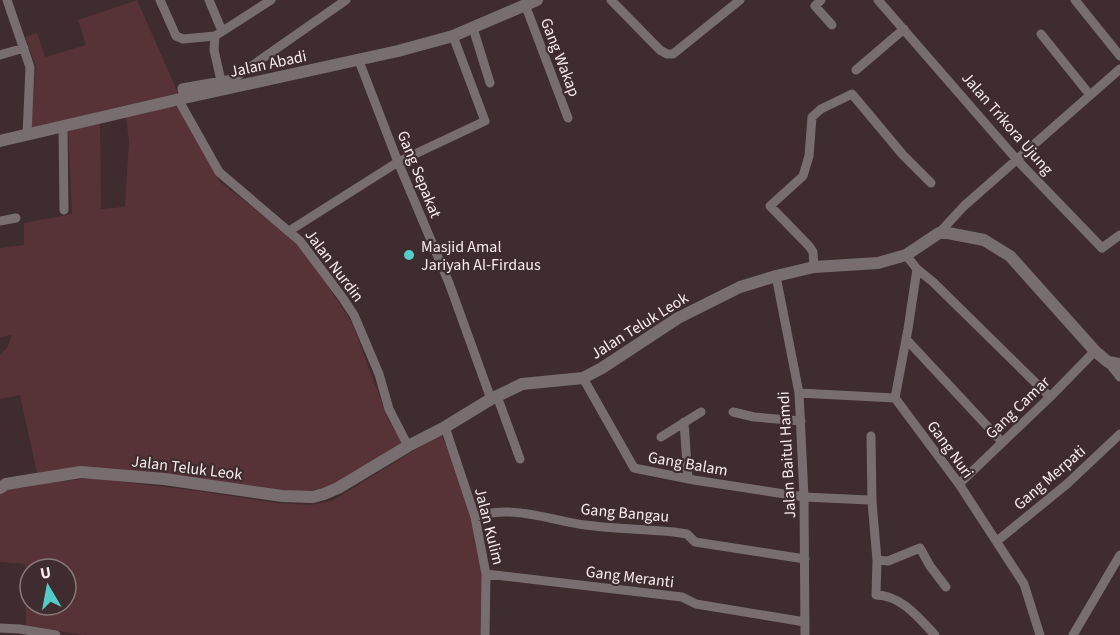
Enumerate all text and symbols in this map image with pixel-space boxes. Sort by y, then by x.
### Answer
street label: Gang Wakap [535,15,585,100]
street label: Jalan Abadi [228,45,309,83]
street label: Jalan Trikora Ujung [956,68,1058,180]
street label: Gang Sepakat [392,128,447,222]
street label: Jalan Nurdin [300,225,369,307]
place label: Masjid Amal Jariyah Al-Firdaus [421,236,541,276]
marker: Masjid Amal Jariyah Al-Firdaus [402,248,416,262]
street label: Jalan Teluk Leok [587,287,693,365]
street label: Gang Camar [981,371,1055,444]
street label: Jalan Baitul Hamdi [773,391,801,519]
street label: Gang Nuri [922,416,979,483]
street label: Gang Merpati [1009,440,1090,515]
street label: Gang Balam [646,446,730,482]
street label: Jalan Teluk Leok [130,450,244,486]
street label: Jalan Kulim [469,485,509,567]
street label: Gang Bangau [580,498,670,528]
north arrow [18,557,78,617]
text: U [38,561,53,585]
street label: Gang Meranti [584,561,675,593]

